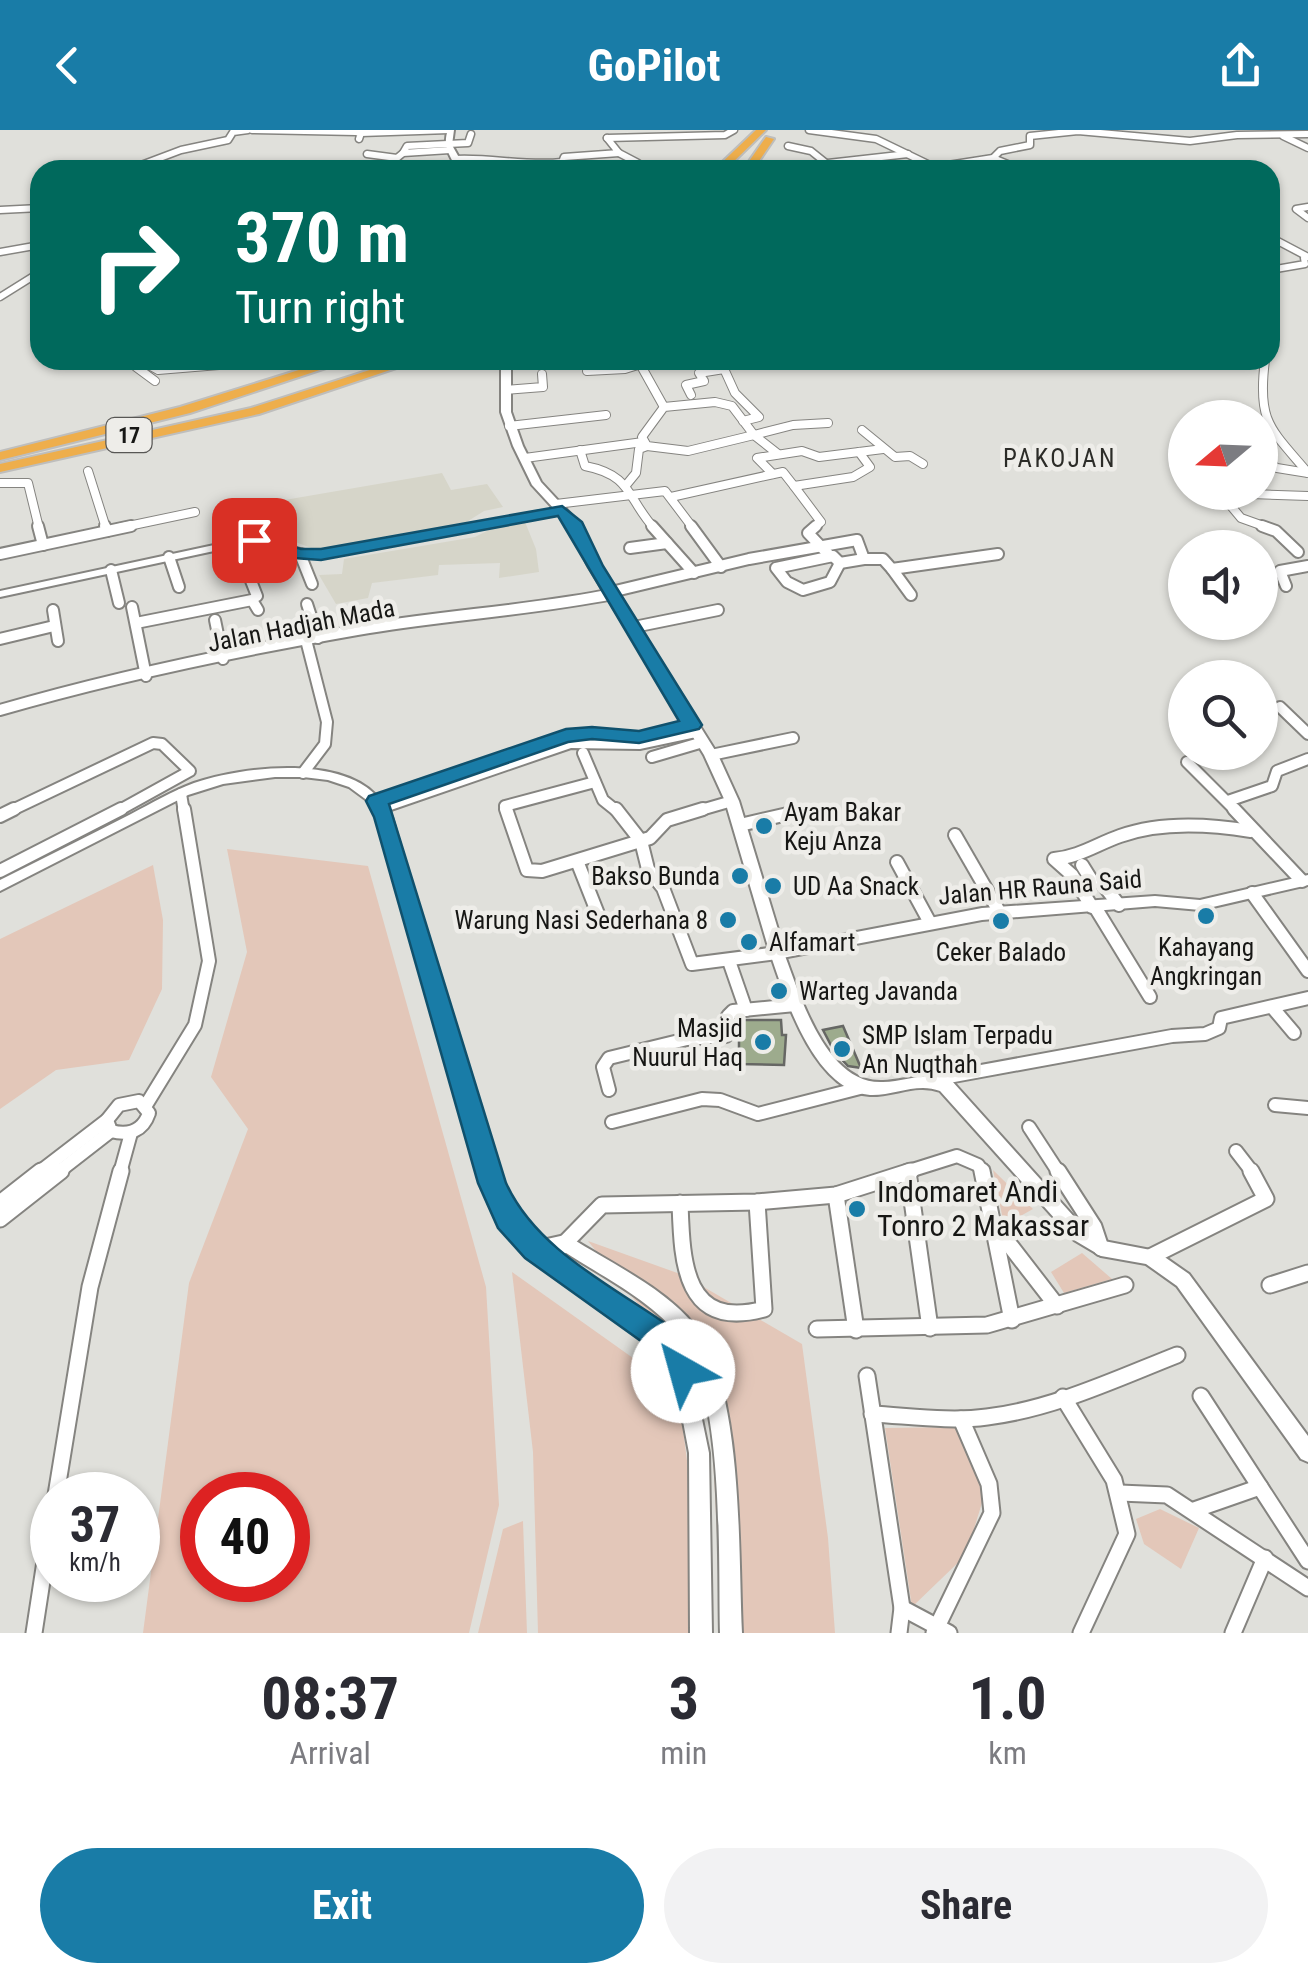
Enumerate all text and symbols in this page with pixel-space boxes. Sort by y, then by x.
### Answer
icon: back [40,38,95,93]
icon: share [1213,38,1268,93]
text: GoPilot [587,39,721,92]
text: 370 m [235,197,409,279]
icon: right [70,200,200,330]
text: Turn right [235,281,405,334]
north arrow [1168,400,1278,510]
map controls [1168,400,1278,770]
road number: 17 [106,418,152,452]
district label: PAKOJAN [1003,444,1117,473]
pin [212,498,297,583]
icon: arrive [227,513,282,568]
button: sound [1168,530,1278,640]
street label: Jalan Hadjah Mada [205,593,397,658]
button: search [1168,660,1278,770]
place label: Ayam Bakar Keju Anza [784,798,901,856]
marker: Ayam Bakar Keju Anza [753,815,775,837]
place label: Bakso Bunda [591,862,720,891]
street label: Jalan HR Rauna Said [937,864,1143,911]
marker: Bakso Bunda [729,865,751,887]
place label: UD Aa Snack [793,872,920,901]
marker: UD Aa Snack [762,875,784,897]
marker: Kahayang Angkringan [1195,905,1217,927]
place label: Warung Nasi Sederhana 8 [455,906,708,935]
marker: Warung Nasi Sederhana 8 [717,909,739,931]
marker: Ceker Balado [990,910,1012,932]
place label: Alfamart [769,928,855,957]
marker: Alfamart [738,931,760,953]
place label: Kahayang Angkringan [1150,933,1262,991]
place label: Ceker Balado [936,938,1066,967]
place label: Warteg Javanda [799,977,958,1006]
marker: Warteg Javanda [768,980,790,1002]
place label: Masjid Nuurul Haq [632,1014,743,1072]
place label: SMP Islam Terpadu An Nuqthah [862,1021,1053,1079]
marker: Masjid Nuurul Haq [752,1031,774,1053]
marker: SMP Islam Terpadu An Nuqthah [831,1038,853,1060]
place label: Indomaret Andi Tonro 2 Makassar [877,1174,1089,1243]
marker: Indomaret Andi Tonro 2 Makassar [846,1198,868,1220]
position arrow [631,1319,735,1423]
speed limit sign: 40 [180,1472,310,1602]
text: 37 [70,1496,120,1554]
text: km/h [69,1548,121,1577]
text: 08:37 [261,1663,399,1734]
text: 3 [669,1663,699,1734]
text: 1.0 [969,1663,1047,1734]
text: Arrival [289,1734,371,1772]
text: min [660,1734,707,1772]
text: km [988,1734,1027,1772]
button: Exit [40,1848,644,1963]
button: Share [664,1848,1268,1963]

